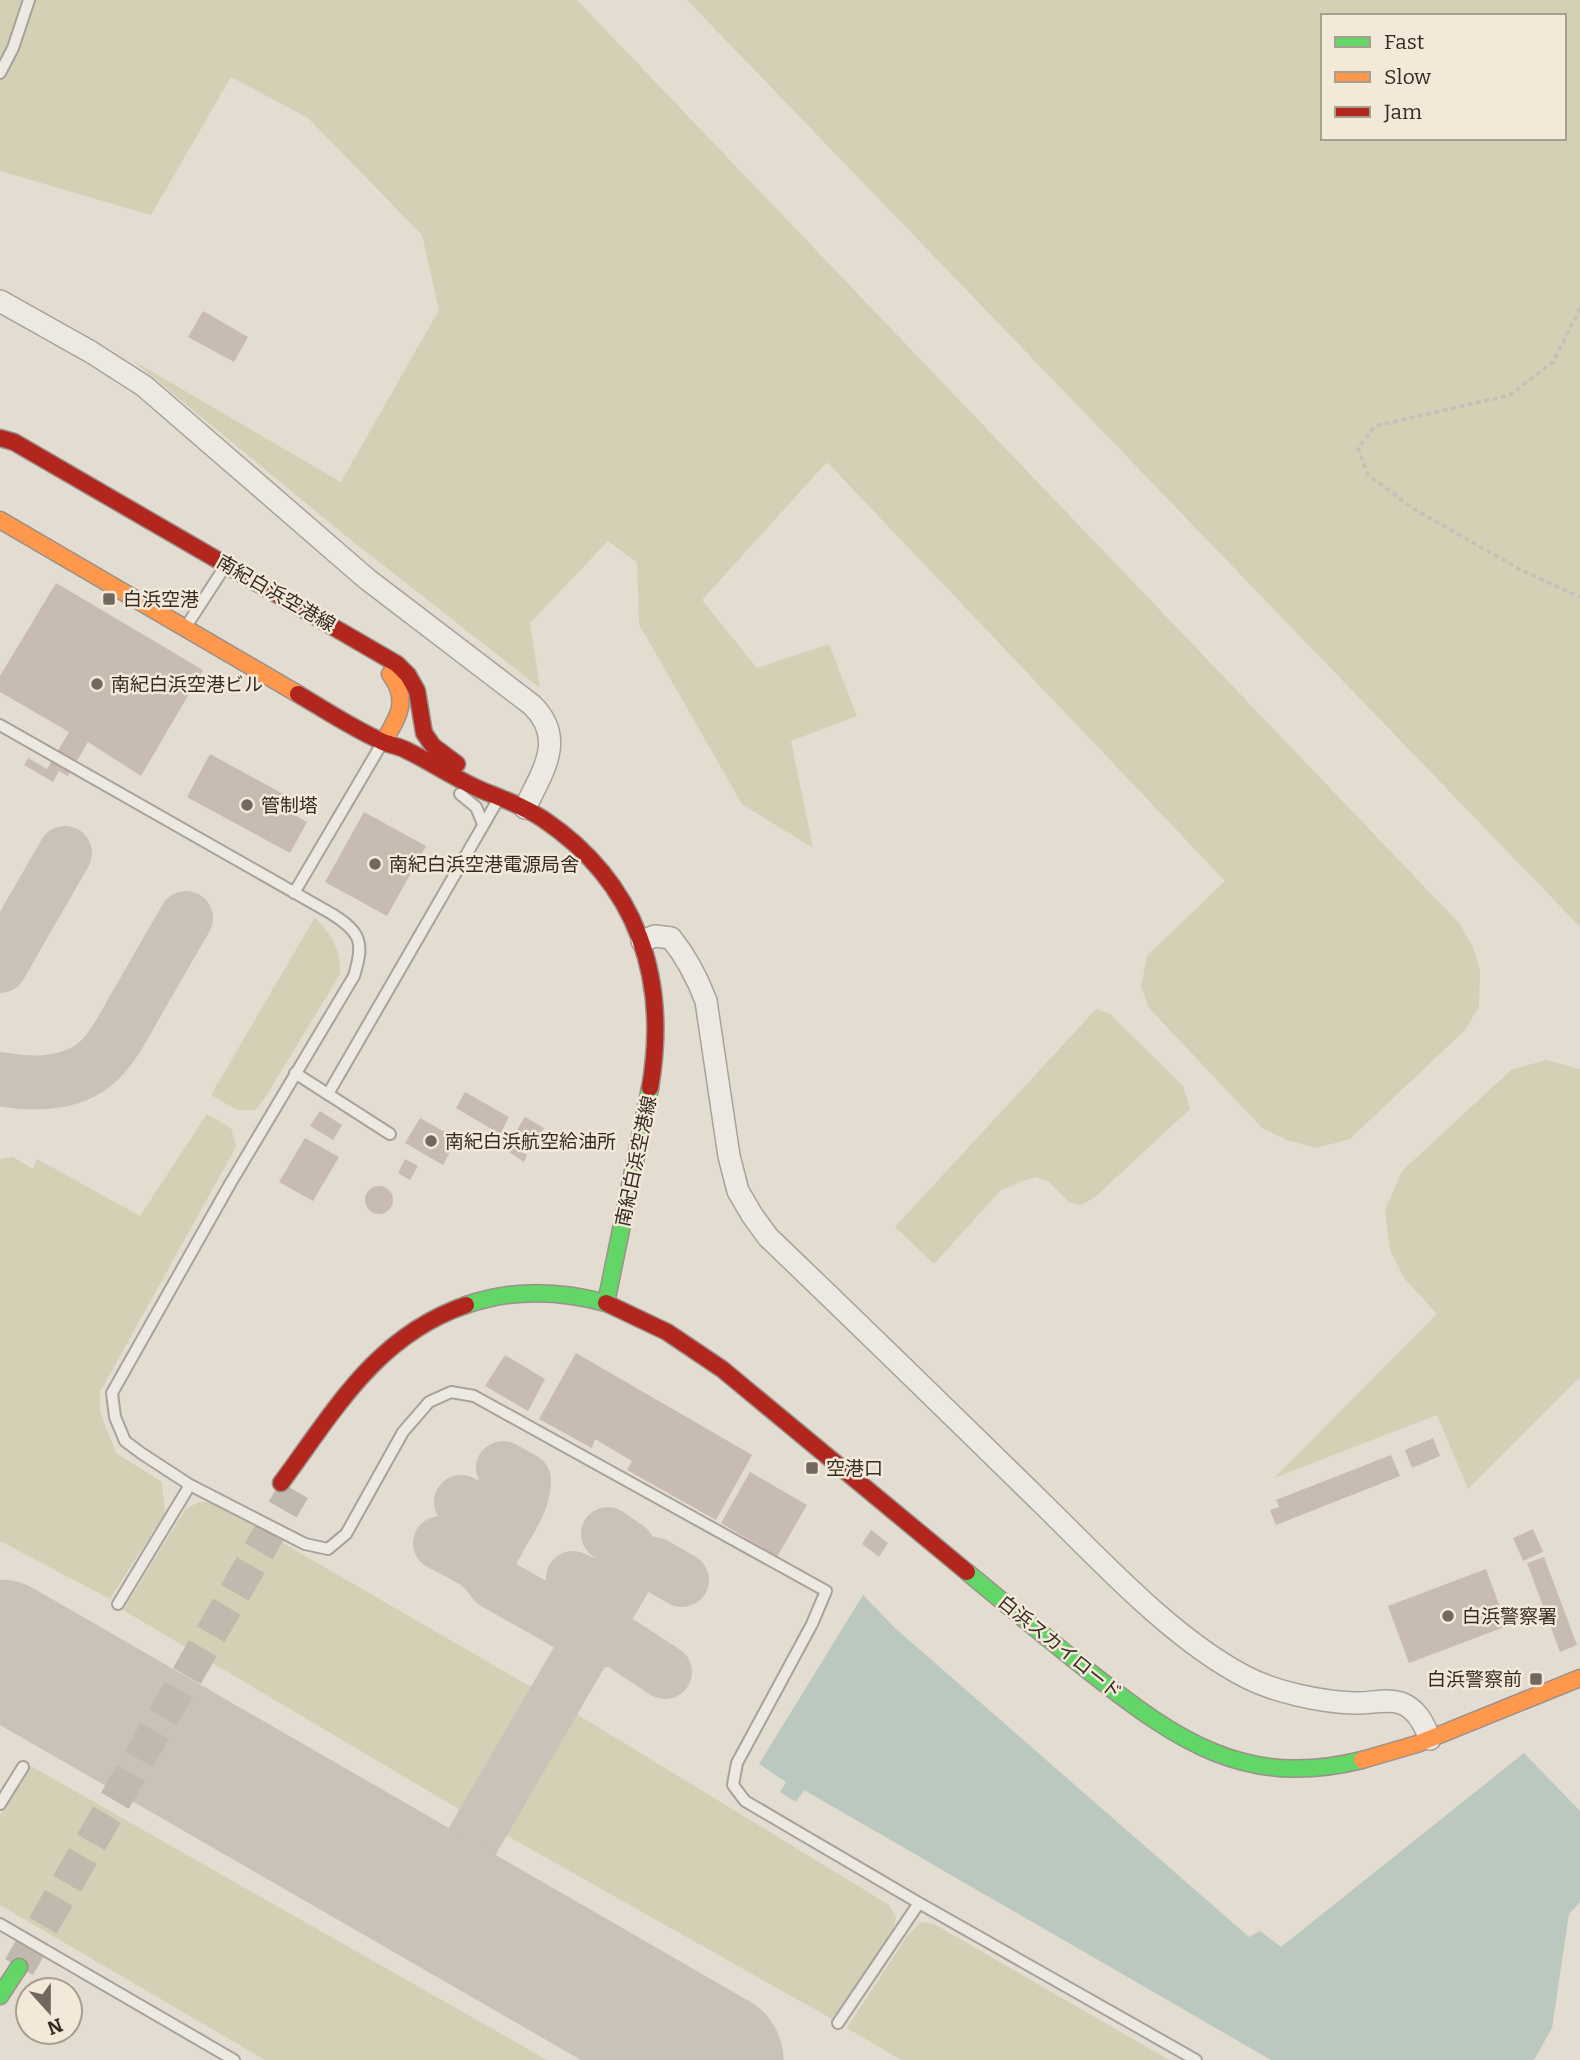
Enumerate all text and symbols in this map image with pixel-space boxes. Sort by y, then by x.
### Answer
legend [1321,14,1566,140]
text: Fast [1384,29,1425,55]
text: Slow [1384,64,1431,90]
text: Jam [1383,99,1422,125]
street label: 南紀白浜空港線 [213,550,339,636]
place label: 白浜空港 [123,588,199,611]
marker: 白浜空港 [101,591,117,607]
place label: 南紀白浜空港ビル [111,673,263,696]
marker: 南紀白浜空港ビル [89,676,105,692]
place label: 管制塔 [261,794,318,817]
marker: 管制塔 [239,797,255,813]
place label: 南紀白浜空港電源局舎 [389,853,579,876]
marker: 南紀白浜空港電源局舎 [367,856,383,872]
street label: 南紀白浜空港線 [611,1094,661,1228]
place label: 南紀白浜航空給油所 [445,1130,616,1153]
marker: 南紀白浜航空給油所 [423,1133,439,1149]
place label: 空港口 [826,1457,883,1480]
marker: 空港口 [804,1460,820,1476]
street label: 白浜スカイロード [994,1590,1126,1704]
place label: 白浜警察署 [1462,1605,1557,1628]
marker: 白浜警察署 [1440,1608,1456,1624]
place label: 白浜警察前 [1427,1668,1522,1691]
marker: 白浜警察前 [1528,1671,1544,1687]
north arrow [14,1976,84,2046]
text: N [44,2013,66,2040]

